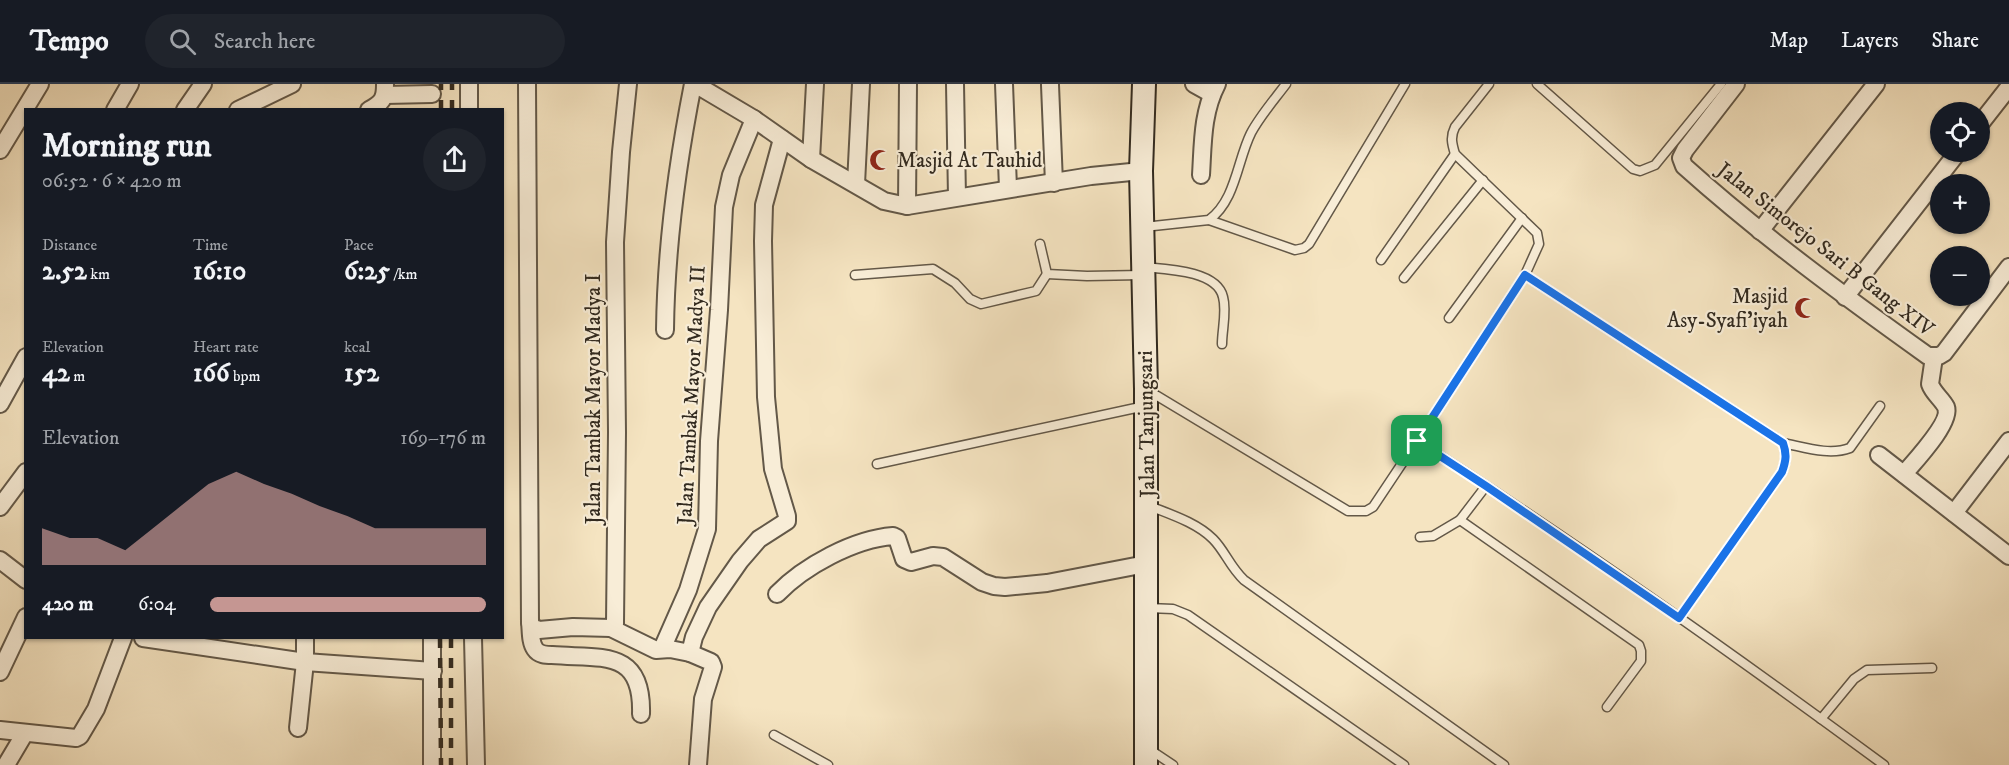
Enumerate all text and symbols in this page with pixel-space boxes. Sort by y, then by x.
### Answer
search box [145,14,565,68]
text: Tempo [30,24,109,59]
icon: search [166,25,199,58]
text: Search here [214,28,315,55]
text: Map [1769,28,1808,54]
text: Layers [1841,28,1899,54]
text: Share [1932,28,1979,54]
map controls [1930,102,1990,306]
button: locate [1930,102,1990,162]
text: Morning run [42,126,211,167]
button: share [423,128,486,191]
mosque icon: Masjid At Tauhid [868,148,892,172]
place label: Masjid At Tauhid [897,148,1043,174]
street label: Jalan Simorejo Sari B Gang XIV [1710,156,1940,343]
text: 06:52 · 6 × 420 m [42,169,181,194]
button: + [1930,174,1990,234]
text: Distance [42,235,97,255]
text: Time [193,235,228,255]
text: Pace [344,235,374,255]
button: − [1930,246,1990,306]
text: 2.52 [42,255,87,288]
text: 16:10 [193,255,246,288]
text: 6:25 [344,255,390,288]
text: km [87,264,110,284]
text: /km [390,264,418,284]
street label: Jalan Tambak Mayor Madya II [672,265,712,527]
street label: Jalan Tambak Mayor Madya I [581,274,607,526]
place label: Masjid Asy-Syafi'iyah [1667,284,1789,334]
mosque icon: Masjid Asy-Syafi'iyah [1793,296,1817,320]
text: Elevation [42,337,104,357]
text: Heart rate [193,337,259,357]
text: kcal [344,337,370,357]
street label: Jalan Tanjungsari [1133,350,1161,500]
text: 42 [42,357,70,390]
text: 166 [193,357,230,390]
text: 152 [344,357,379,390]
text: m [70,366,85,386]
text: bpm [230,366,261,386]
pin [1391,415,1442,466]
icon: arrive [1400,424,1433,457]
text: Elevation [42,426,119,451]
text: 169–176 m [400,426,486,451]
text: 420 m [42,592,93,617]
text: 6:04 [138,592,176,617]

